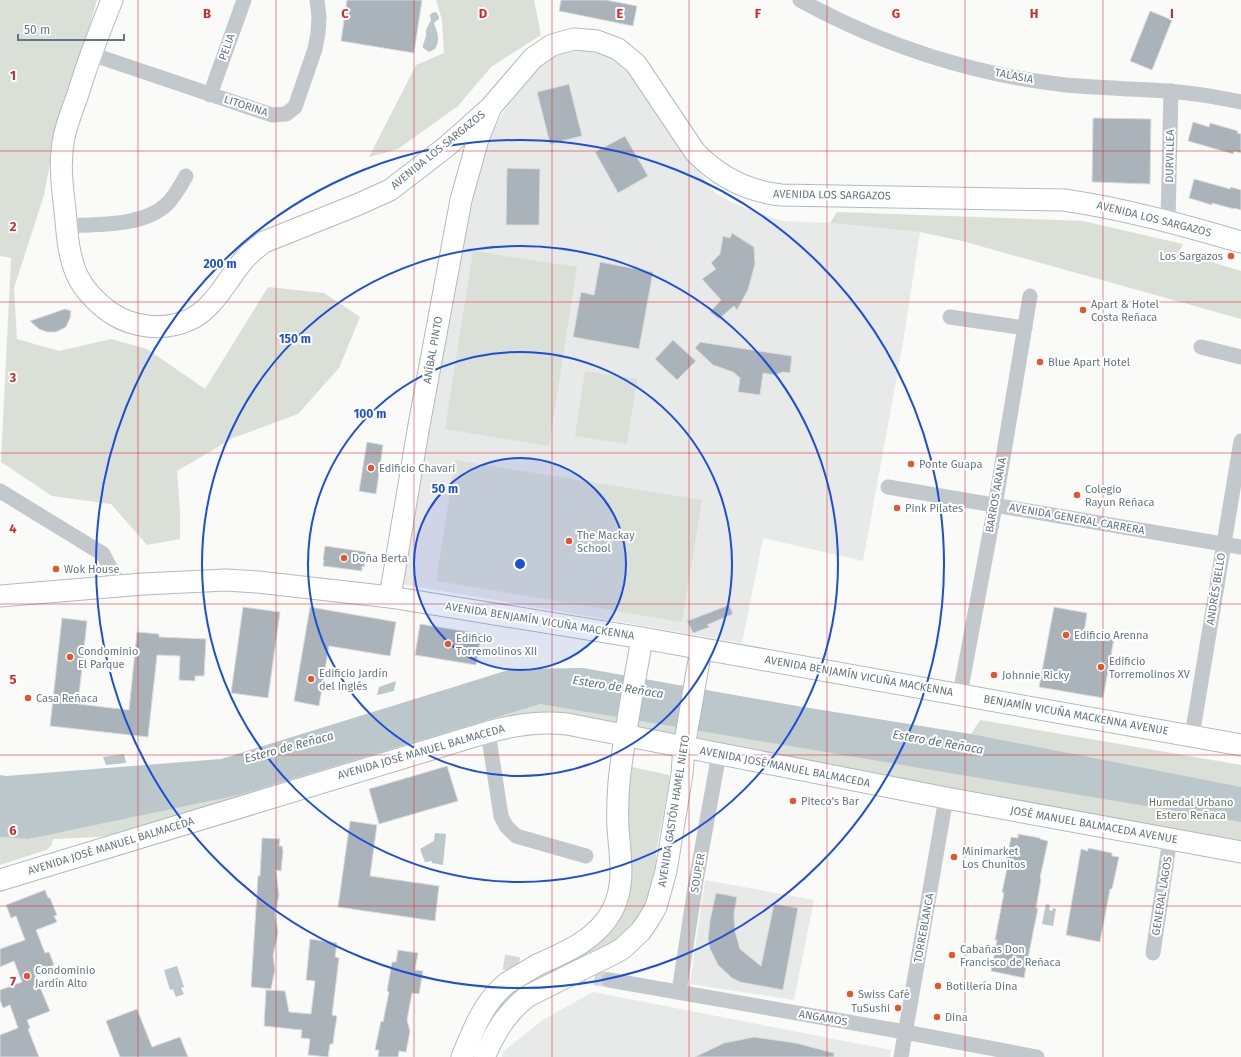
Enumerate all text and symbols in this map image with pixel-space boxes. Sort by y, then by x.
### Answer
text: B [203,6,211,21]
text: C [341,6,349,21]
text: D [479,6,488,21]
text: E [617,6,624,21]
text: F [755,6,762,21]
text: G [892,6,900,21]
text: H [1030,6,1038,21]
text: I [1170,6,1174,21]
scale bar [18,16,124,42]
text: 50 m [24,23,50,37]
street label: PELIA [216,31,238,62]
street label: TALASIA [994,66,1035,86]
text: 1 [10,68,16,83]
street label: LITORINA [222,93,270,119]
street label: AVENIDA LOS SARGAZOS [388,108,488,192]
street label: DURVILLEA [1163,128,1177,183]
street label: AVENIDA LOS SARGAZOS [773,187,891,203]
street label: AVENIDA LOS SARGAZOS [1095,198,1213,240]
text: 2 [10,219,17,234]
place label: Los Sargazos [1159,250,1223,263]
marker: Los Sargazos [1226,251,1236,261]
text: 200 m [203,257,237,271]
place label: Apart & Hotel Costa Reñaca [1091,298,1159,324]
marker: Apart & Hotel Costa Reñaca [1078,305,1088,315]
street label: ANÍBAL PINTO [420,315,445,385]
text: 150 m [279,332,311,346]
place label: Blue Apart Hotel [1048,356,1130,369]
marker: Blue Apart Hotel [1035,357,1045,367]
text: 3 [9,370,17,385]
text: 100 m [354,407,386,421]
street label: BARROS ARANA [983,456,1009,533]
place label: Ponte Guapa [919,458,982,471]
marker: Ponte Guapa [906,459,916,469]
place label: Edificio Chavari [379,462,455,475]
marker: Edificio Chavari [366,463,376,473]
text: 50 m [432,482,458,496]
place label: Colegio Rayun Reñaca [1085,483,1155,509]
marker: Colegio Rayun Reñaca [1072,490,1082,500]
street label: AVENIDA GENERAL CARRERA [1008,501,1146,537]
place label: Pink Pilates [905,502,963,515]
marker: Pink Pilates [892,503,902,513]
text: 4 [9,521,17,536]
place label: The Mackay School [577,529,635,555]
marker: The Mackay School [564,536,574,546]
place label: Doña Berta [352,552,408,565]
street label: ANDRÉS BELLO [1203,552,1228,626]
marker: Doña Berta [339,553,349,563]
centre of rings [513,557,527,571]
place label: Wok House [64,563,119,576]
marker: Wok House [51,564,61,574]
street label: AVENIDA BENJAMÍN VICUÑA MACKENNA [445,599,636,642]
place label: Edificio Arenna [1074,629,1148,642]
marker: Edificio Arenna [1061,630,1071,640]
place label: Edificio Torremolinos XII [456,632,537,658]
marker: Edificio Torremolinos XII [443,639,453,649]
place label: Condominio El Parque [78,645,138,671]
marker: Condominio El Parque [65,652,75,662]
street label: AVENIDA BENJAMÍN VICUÑA MACKENNA [764,652,955,699]
place label: Edificio Torremolinos XV [1109,655,1191,681]
marker: Edificio Torremolinos XV [1096,662,1106,672]
place label: Edificio Jardín del Inglés [319,667,388,693]
place label: Johnnie Ricky [1002,669,1070,682]
marker: Johnnie Ricky [989,670,999,680]
text: 5 [10,672,17,687]
water label: Estero de Reñaca [572,673,665,701]
marker: Edificio Jardín del Inglés [306,674,316,684]
street label: BENJAMÍN VICUÑA MACKENNA AVENUE [982,691,1170,738]
place label: Casa Reñaca [36,692,98,705]
marker: Casa Reñaca [23,693,33,703]
street label: AVENIDA JOSÉ MANUEL BALMACEDA [336,721,507,782]
water label: Estero de Reñaca [892,727,985,757]
water label: Estero de Reñaca [243,728,335,766]
street label: AVENIDA GASTÓN HAMEL NIETO [655,734,692,888]
street label: AVENIDA JOSÉ MANUEL BALMACEDA [699,743,872,790]
place label: Piteco's Bar [801,795,860,808]
marker: Piteco's Bar [788,796,798,806]
park label: Humedal Urbano Estero Reñaca [1149,796,1233,822]
street label: JOSÉ MANUEL BALMACEDA AVENUE [1009,803,1179,846]
street label: AVENIDA JOSÉ MANUEL BALMACEDA [26,813,196,878]
text: 6 [9,823,17,838]
place label: Minimarket Los Chunitos [962,845,1026,871]
street label: SOUPER [688,852,708,894]
marker: Minimarket Los Chunitos [949,852,959,862]
street label: GENERAL LAGOS [1149,856,1175,936]
street label: TORREBLANCA [911,891,937,964]
place label: Cabañas Don Francisco de Reñaca [960,943,1061,969]
marker: Cabañas Don Francisco de Reñaca [947,950,957,960]
place label: Condominio Jardín Alto [35,964,95,990]
marker: Condominio Jardín Alto [22,971,32,981]
text: 7 [10,974,16,989]
place label: Botillería Dina [946,980,1017,993]
marker: Botillería Dina [933,981,943,991]
place label: Swiss Café [858,988,910,1001]
marker: Swiss Café [845,989,855,999]
place label: TuSushi [851,1002,890,1015]
marker: TuSushi [893,1003,903,1013]
street label: ANGAMOS [798,1007,848,1029]
place label: Dina [945,1011,968,1024]
marker: Dina [932,1012,942,1022]

